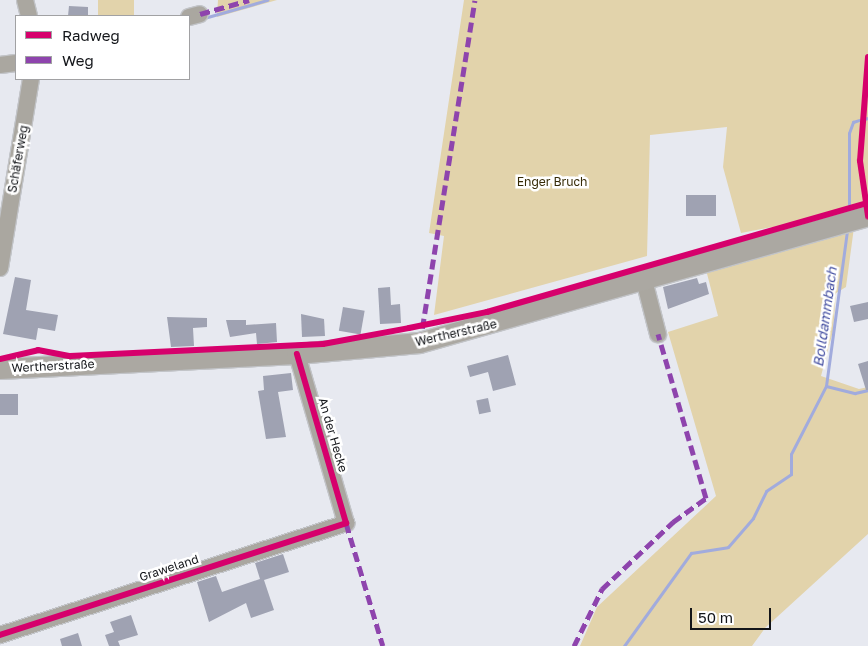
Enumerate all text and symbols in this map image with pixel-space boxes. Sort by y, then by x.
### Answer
legend [15,15,190,80]
text: Radweg [62,26,120,44]
text: Weg [62,51,94,69]
street label: Schäferweg [5,124,31,194]
park label: Enger Bruch [517,175,587,189]
water label: Bolldammbach [810,266,840,368]
street label: Wertherstraße [414,317,498,349]
street label: Wertherstraße [11,357,95,375]
street label: An der Hecke [316,396,350,474]
street label: Graweland [137,552,201,584]
scale bar [693,598,774,630]
text: 50 m [698,608,733,626]

